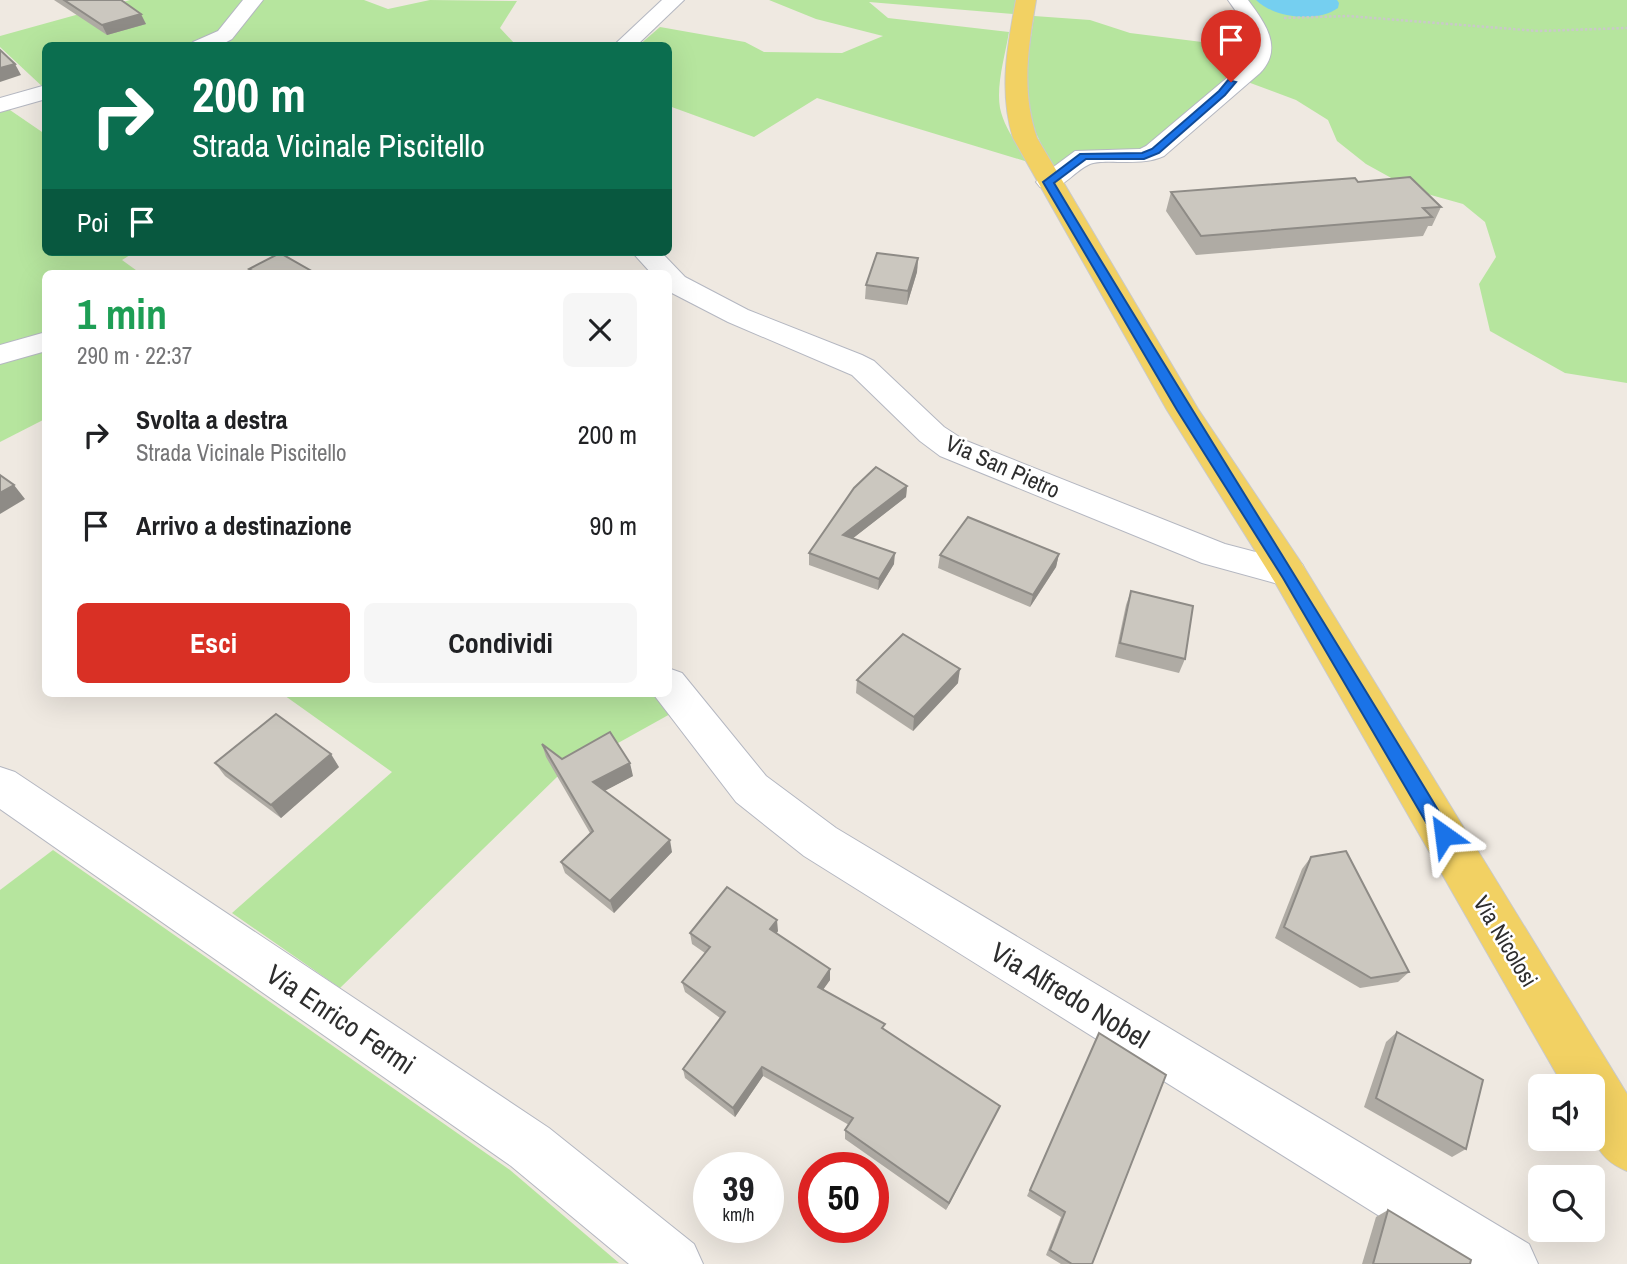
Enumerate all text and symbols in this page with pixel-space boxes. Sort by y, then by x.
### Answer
pin [1201,10,1261,82]
icon: arrive [1212,21,1250,59]
text: 200 m [192,61,306,127]
icon: right [77,70,168,161]
text: Strada Vicinale Piscitello [192,124,485,167]
icon: arrive [123,203,161,241]
text: Poi [77,205,109,240]
text: 1 min [77,286,167,342]
button: close [563,293,637,367]
text: 290 m · 22:37 [77,340,192,371]
text: Svolta a destra [136,402,288,437]
icon: right [77,416,115,454]
text: 200 m [578,417,637,452]
street label: Via San Pietro [941,427,1065,505]
text: Strada Vicinale Piscitello [136,437,346,468]
icon: arrive [77,507,115,545]
text: Arrivo a destinazione [136,508,352,543]
text: 90 m [590,508,637,543]
button: Esci [77,603,350,683]
button: Condividi [364,603,637,683]
position arrow [1407,798,1481,872]
street label: Via Nicolosi [1467,890,1545,992]
street label: Via Alfredo Nobel [984,933,1156,1057]
street label: Via Enrico Fermi [259,955,423,1083]
map controls [1528,1074,1605,1242]
button: sound [1528,1074,1605,1151]
speed limit sign: 50 [798,1152,889,1243]
text: 39 [723,1165,754,1212]
button: search [1528,1165,1605,1242]
text: km/h [723,1202,755,1227]

